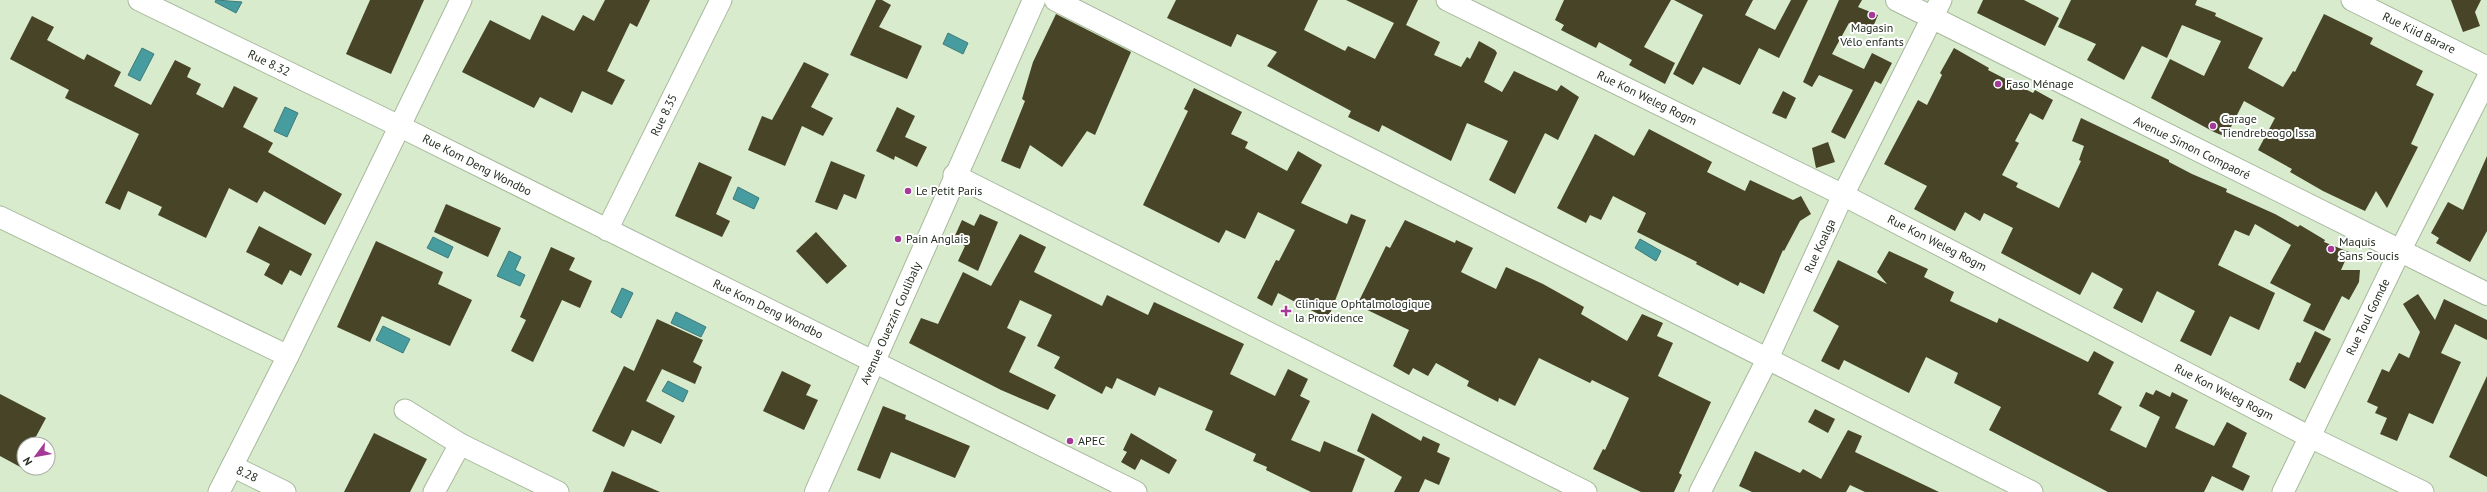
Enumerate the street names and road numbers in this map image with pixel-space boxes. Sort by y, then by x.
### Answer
street label: Rue Kiid Barare [2380,8,2458,57]
street label: Rue 8.32 [246,46,293,79]
street label: Rue Kon Weleg Rogm [1595,67,1700,128]
street label: Rue 8.35 [647,91,680,138]
street label: Avenue Simon Compaoré [2131,113,2253,182]
street label: Rue Kom Deng Wondbo [420,130,534,199]
street label: Rue Kon Weleg Rogm [1885,211,1989,274]
street label: Rue Koalga [1801,216,1839,275]
street label: Avenue Ouezzin Coulibaly [857,259,925,386]
street label: Rue Kom Deng Wondbo [711,275,826,342]
street label: Rue Toul Gomde [2343,276,2393,357]
street label: Rue Kon Weleg Rogm [2172,360,2276,423]
street label: 8.28 [234,462,260,485]

